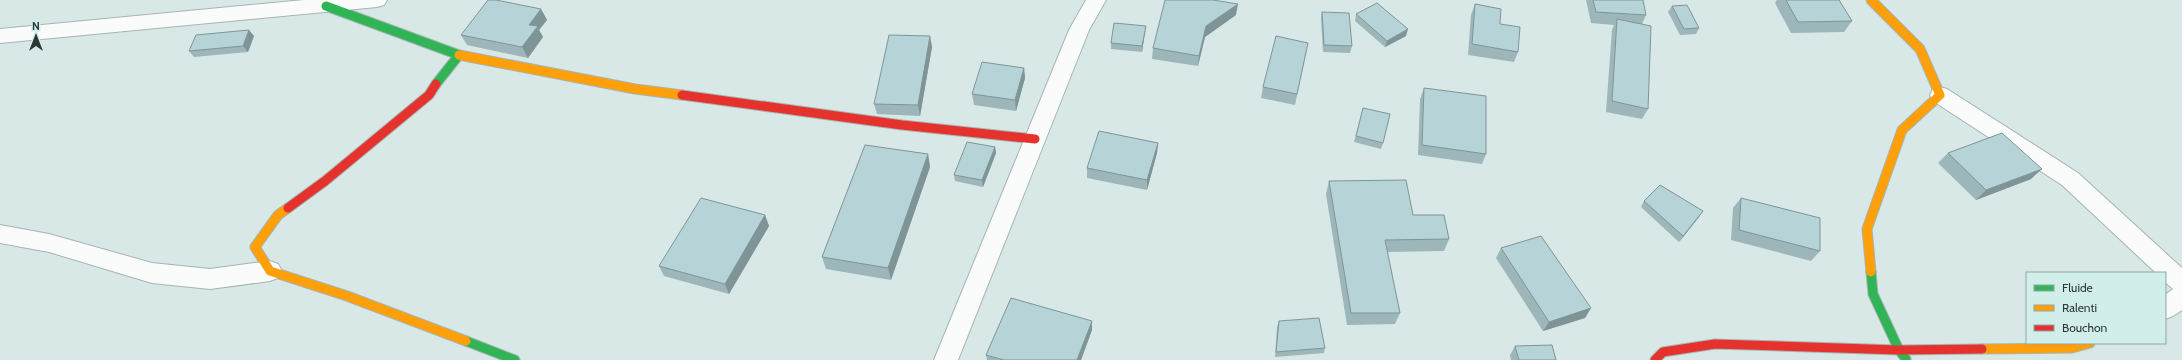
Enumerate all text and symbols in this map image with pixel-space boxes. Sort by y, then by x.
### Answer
north arrow [16,16,56,56]
text: N [32,19,40,33]
legend [2026,272,2166,344]
text: Fluide [2062,280,2093,295]
text: Ralenti [2062,300,2097,315]
text: Bouchon [2062,320,2108,335]

